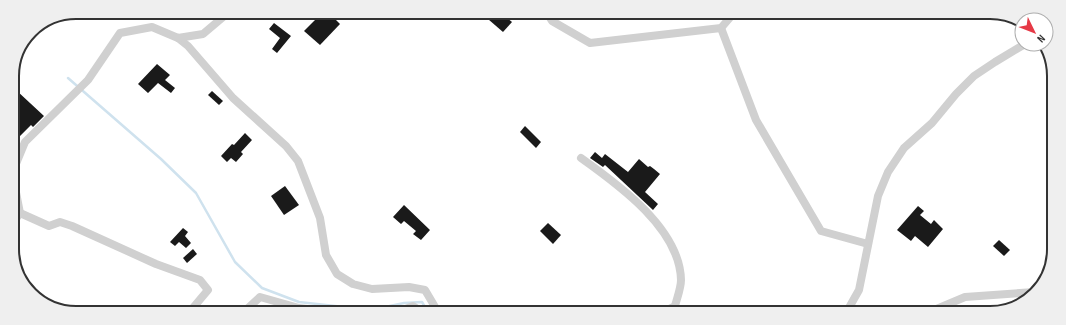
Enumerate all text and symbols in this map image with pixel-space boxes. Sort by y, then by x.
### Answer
north arrow [1014,12,1054,52]
text: N [1034,32,1048,45]

